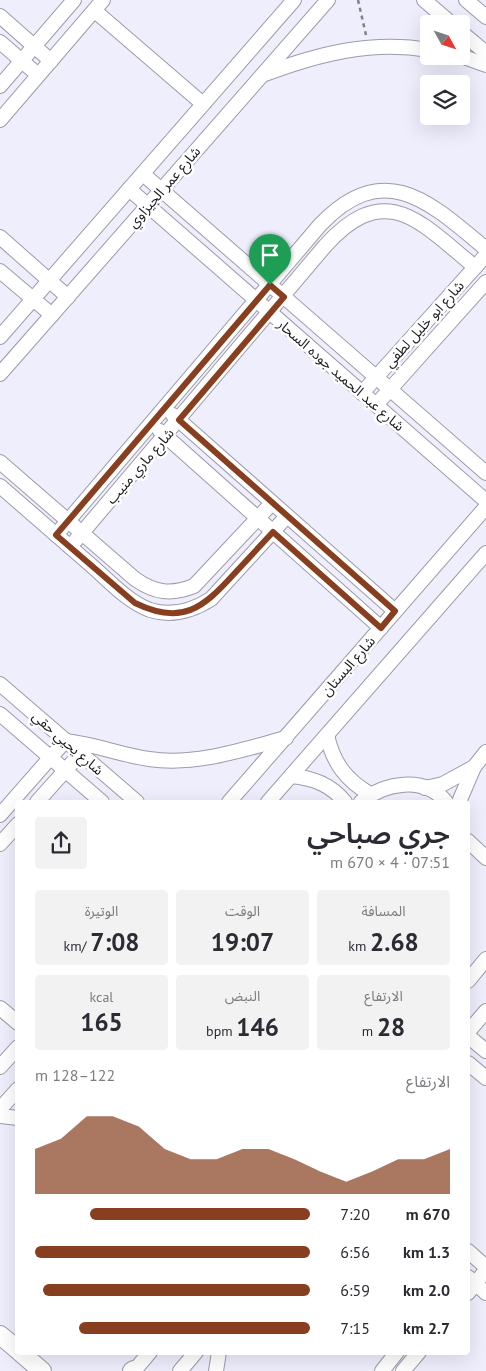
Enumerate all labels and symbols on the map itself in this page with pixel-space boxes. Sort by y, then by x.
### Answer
north arrow [420,15,470,65]
street label: شارع عمر الجيزاوي [124,143,206,233]
pin [249,234,291,285]
street label: شارع ابو خليل لطفي [380,277,469,373]
street label: شارع عبد الحميد جوده السحار [272,314,408,437]
street label: شارع ماري منيب [102,424,180,509]
street label: شارع البستان [317,632,380,701]
street label: شارع يحيي حقي [27,707,107,781]

